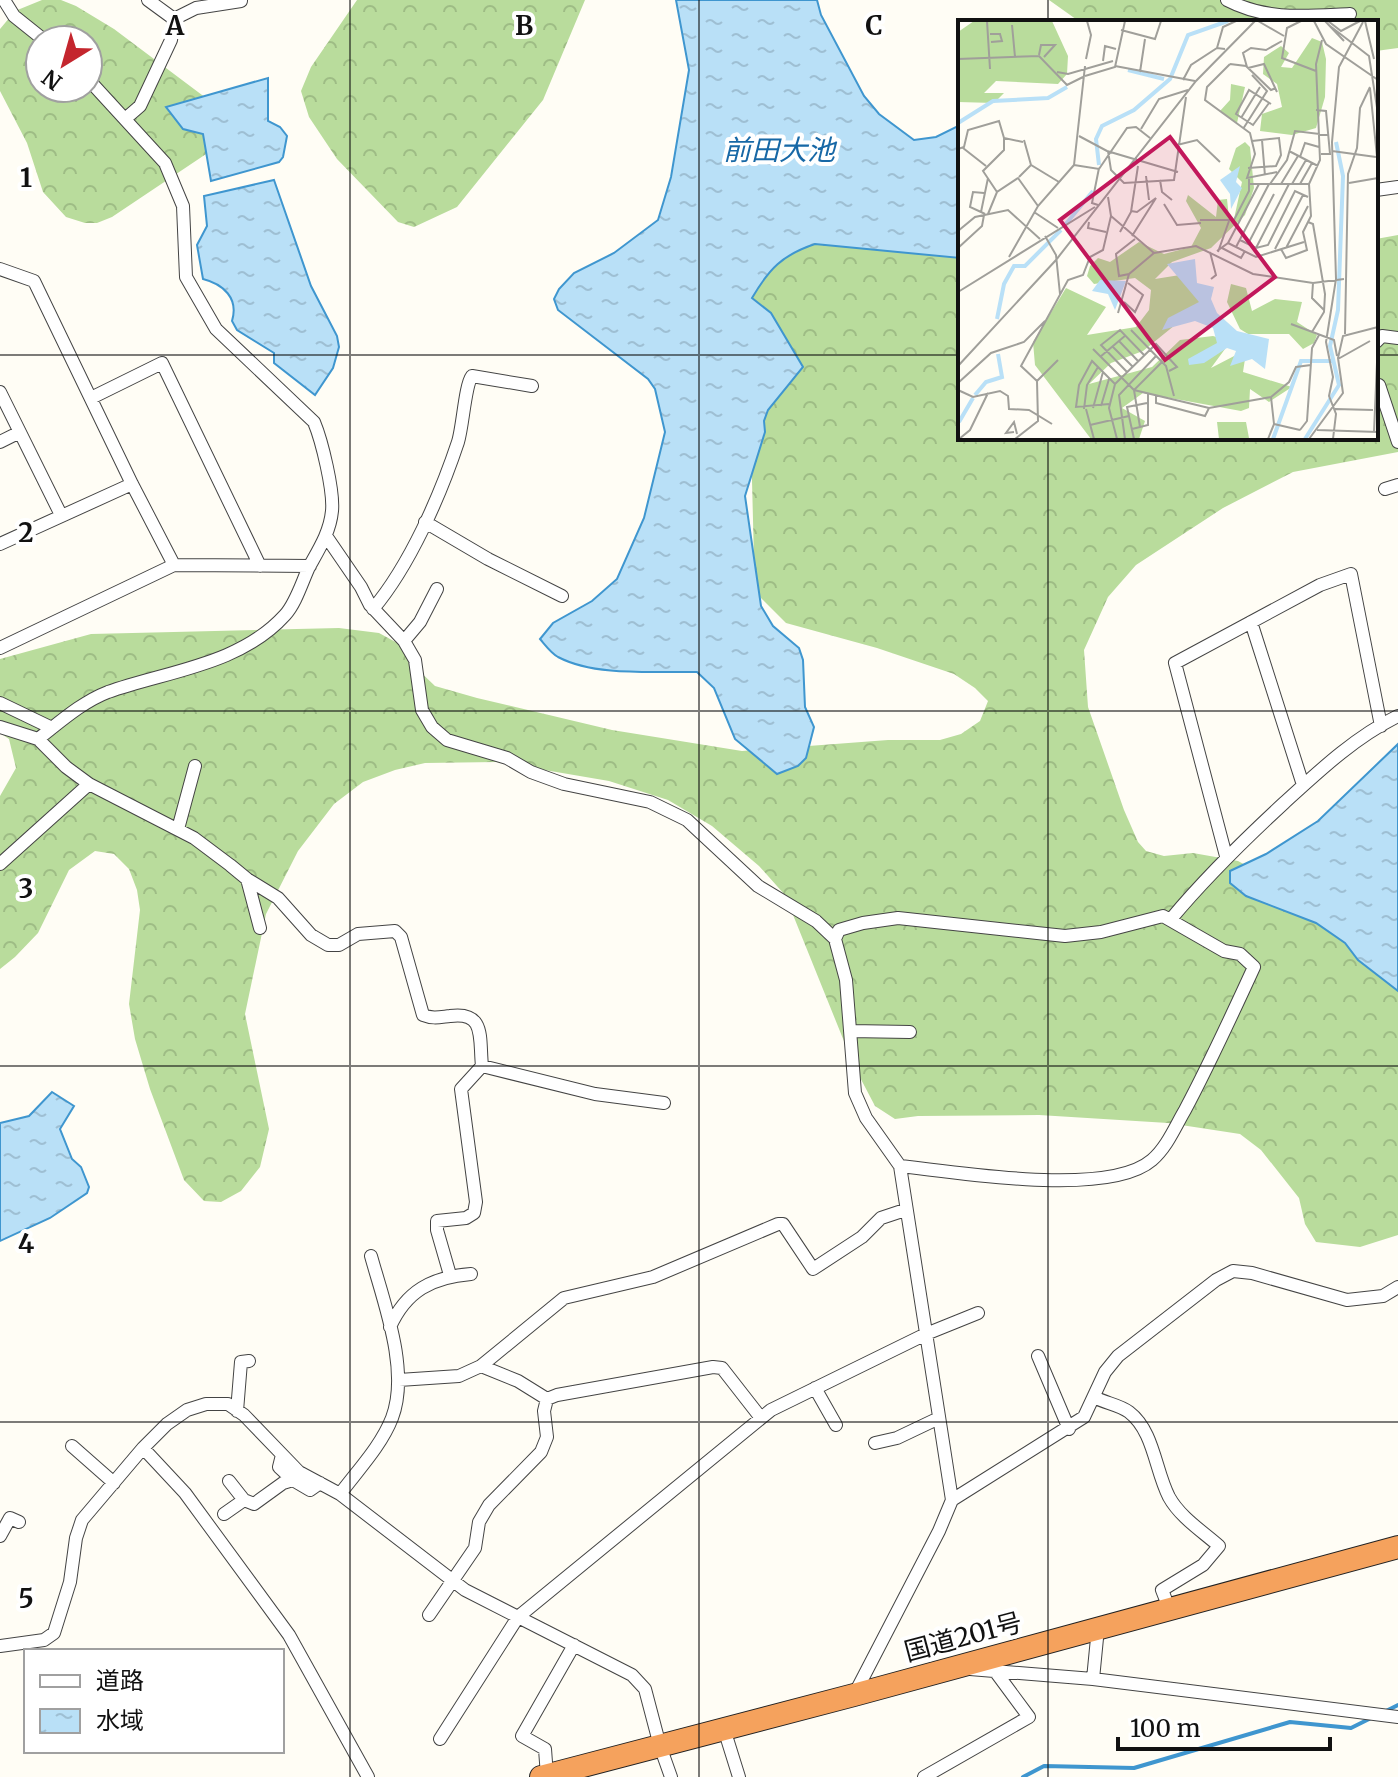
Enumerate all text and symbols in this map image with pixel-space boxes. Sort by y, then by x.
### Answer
text: A [165,9,185,42]
text: B [515,9,533,42]
text: C [865,9,883,42]
inset map [958,20,1378,440]
north arrow [24,24,104,104]
text: N [36,63,67,96]
water label: 前田大池 [723,132,838,168]
text: 1 [20,161,32,194]
text: 2 [18,516,34,549]
text: 3 [19,872,33,905]
text: 4 [18,1227,35,1260]
text: 5 [18,1582,34,1615]
street label: 国道201号 [900,1605,1025,1668]
legend [24,1649,284,1753]
text: 道路 [96,1665,144,1696]
scale bar [1118,1701,1330,1751]
text: 水域 [96,1705,144,1736]
text: 100 m [1130,1713,1201,1744]

